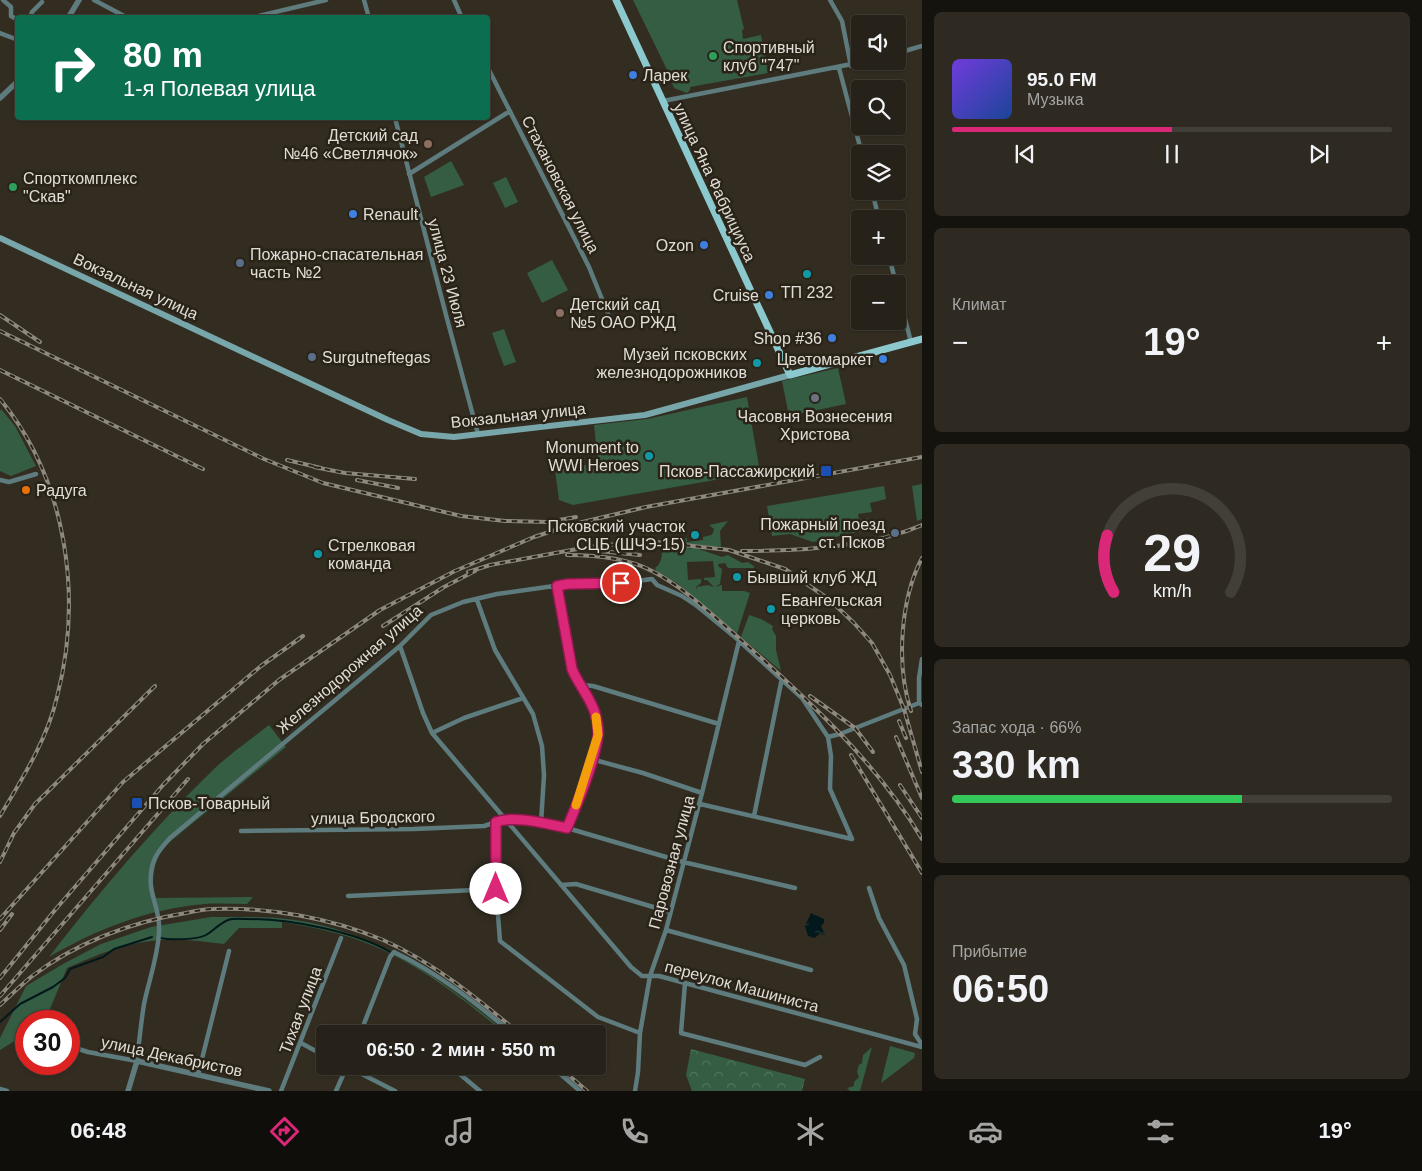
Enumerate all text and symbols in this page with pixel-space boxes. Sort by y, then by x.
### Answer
map controls [851,15,906,330]
button: sound [851,15,906,70]
icon: right [40,35,105,100]
text: 80 m [123,35,203,74]
place label: Спортивный клуб "747" [723,39,815,74]
marker: Спортивный клуб "747" [707,50,719,62]
place label: Ларек [643,67,688,84]
marker: Ларек [627,69,639,81]
text: 95.0 FM [1027,69,1097,90]
text: 1-я Полевая улица [123,76,315,101]
button: search [851,80,906,135]
text: Музыка [1027,91,1084,108]
street label: улица Яна Фабрициуса [670,100,759,264]
street label: Стахановская улица [519,113,603,256]
place label: Детский сад №46 «Светлячок» [283,127,419,162]
marker: Детский сад №46 «Светлячок» [422,138,434,150]
icon: previous [1011,140,1039,168]
icon: pause [1158,140,1186,168]
icon: next [1305,140,1333,168]
button: layers [851,145,906,200]
place label: Спорткомплекс "Скав" [23,170,137,205]
marker: Спорткомплекс "Скав" [7,181,19,193]
place label: Renault [363,206,419,223]
marker: Renault [347,208,359,220]
button: + [851,210,906,265]
street label: улица 23 Июля [425,217,470,329]
place label: Ozon [656,237,694,254]
marker: Ozon [698,239,710,251]
place label: Пожарно-спасательная часть №2 [250,246,423,281]
street label: Вокзальная улица [71,250,201,323]
marker: Пожарно-спасательная часть №2 [234,257,246,269]
marker: ТП 232 [801,268,813,280]
button: − [851,275,906,330]
place label: ТП 232 [781,284,833,301]
place label: Cruise [713,287,759,304]
marker: Cruise [763,289,775,301]
place label: Детский сад №5 ОАО РЖД [570,296,676,331]
text: Климат [952,296,1006,313]
marker: Детский сад №5 ОАО РЖД [554,307,566,319]
text: 19° [1143,321,1201,363]
text: − [952,327,968,358]
text: + [1376,327,1392,358]
place label: Shop #36 [753,330,822,347]
marker: Shop #36 [826,332,838,344]
place label: Музей псковских железнодорожников [596,346,747,381]
place label: Surgutneftegas [322,349,431,366]
marker: Surgutneftegas [306,351,318,363]
place label: Цветомаркет [777,351,874,368]
marker: Цветомаркет [877,353,889,365]
marker: Музей псковских железнодорожников [751,357,763,369]
marker: Часовня Вознесения Христова [809,392,821,404]
street label: Вокзальная улица [450,400,586,431]
place label: Часовня Вознесения Христова [738,408,892,443]
place label: Monument to WWI Heroes [546,439,639,474]
marker: Monument to WWI Heroes [643,450,655,462]
place label: Псков-Пассажирский [659,463,815,480]
marker: Псков-Пассажирский [819,464,833,478]
place label: Радуга [36,482,87,499]
marker: Радуга [20,484,32,496]
place label: Пожарный поезд ст. Псков [760,516,886,551]
place label: Псковский участок СЦБ (ШЧЭ-15) [548,518,686,553]
text: 29 [1143,524,1201,582]
marker: Пожарный поезд ст. Псков [889,527,901,539]
marker: Псковский участок СЦБ (ШЧЭ-15) [689,529,701,541]
place label: Стрелковая команда [328,537,415,572]
marker: Стрелковая команда [312,548,324,560]
pin [600,562,642,604]
icon: arrive [607,569,635,597]
place label: Бывший клуб ЖД [747,569,877,586]
marker: Бывший клуб ЖД [731,571,743,583]
text: km/h [1153,581,1191,601]
place label: Евангельская церковь [781,592,882,627]
street label: Железнодорожная улица [273,602,426,737]
marker: Евангельская церковь [765,603,777,615]
text: Запас хода · 66% [952,719,1081,736]
text: 330 km [952,744,1081,786]
street label: Паровозная улица [645,793,697,931]
place label: Псков-Товарный [148,795,270,812]
marker: Псков-Товарный [130,796,144,810]
street label: улица Бродского [311,808,435,827]
position arrow [469,862,521,914]
text: Прибытие [952,943,1027,960]
street label: переулок Машиниста [663,958,821,1015]
street label: Тихая улица [276,964,325,1056]
text: 06:50 [952,968,1049,1010]
speed limit sign: 30 [15,1010,80,1075]
street label: улица Декабристов [100,1033,244,1080]
text: 06:50 · 2 мин · 550 m [366,1039,556,1060]
icon: directions [267,1114,302,1149]
icon: music [442,1114,477,1149]
icon: phone [617,1114,652,1149]
icon: climate [793,1114,828,1149]
icon: car [968,1114,1003,1149]
icon: filters [1143,1114,1178,1149]
text: 06:48 [70,1118,126,1143]
text: 19° [1319,1118,1352,1143]

